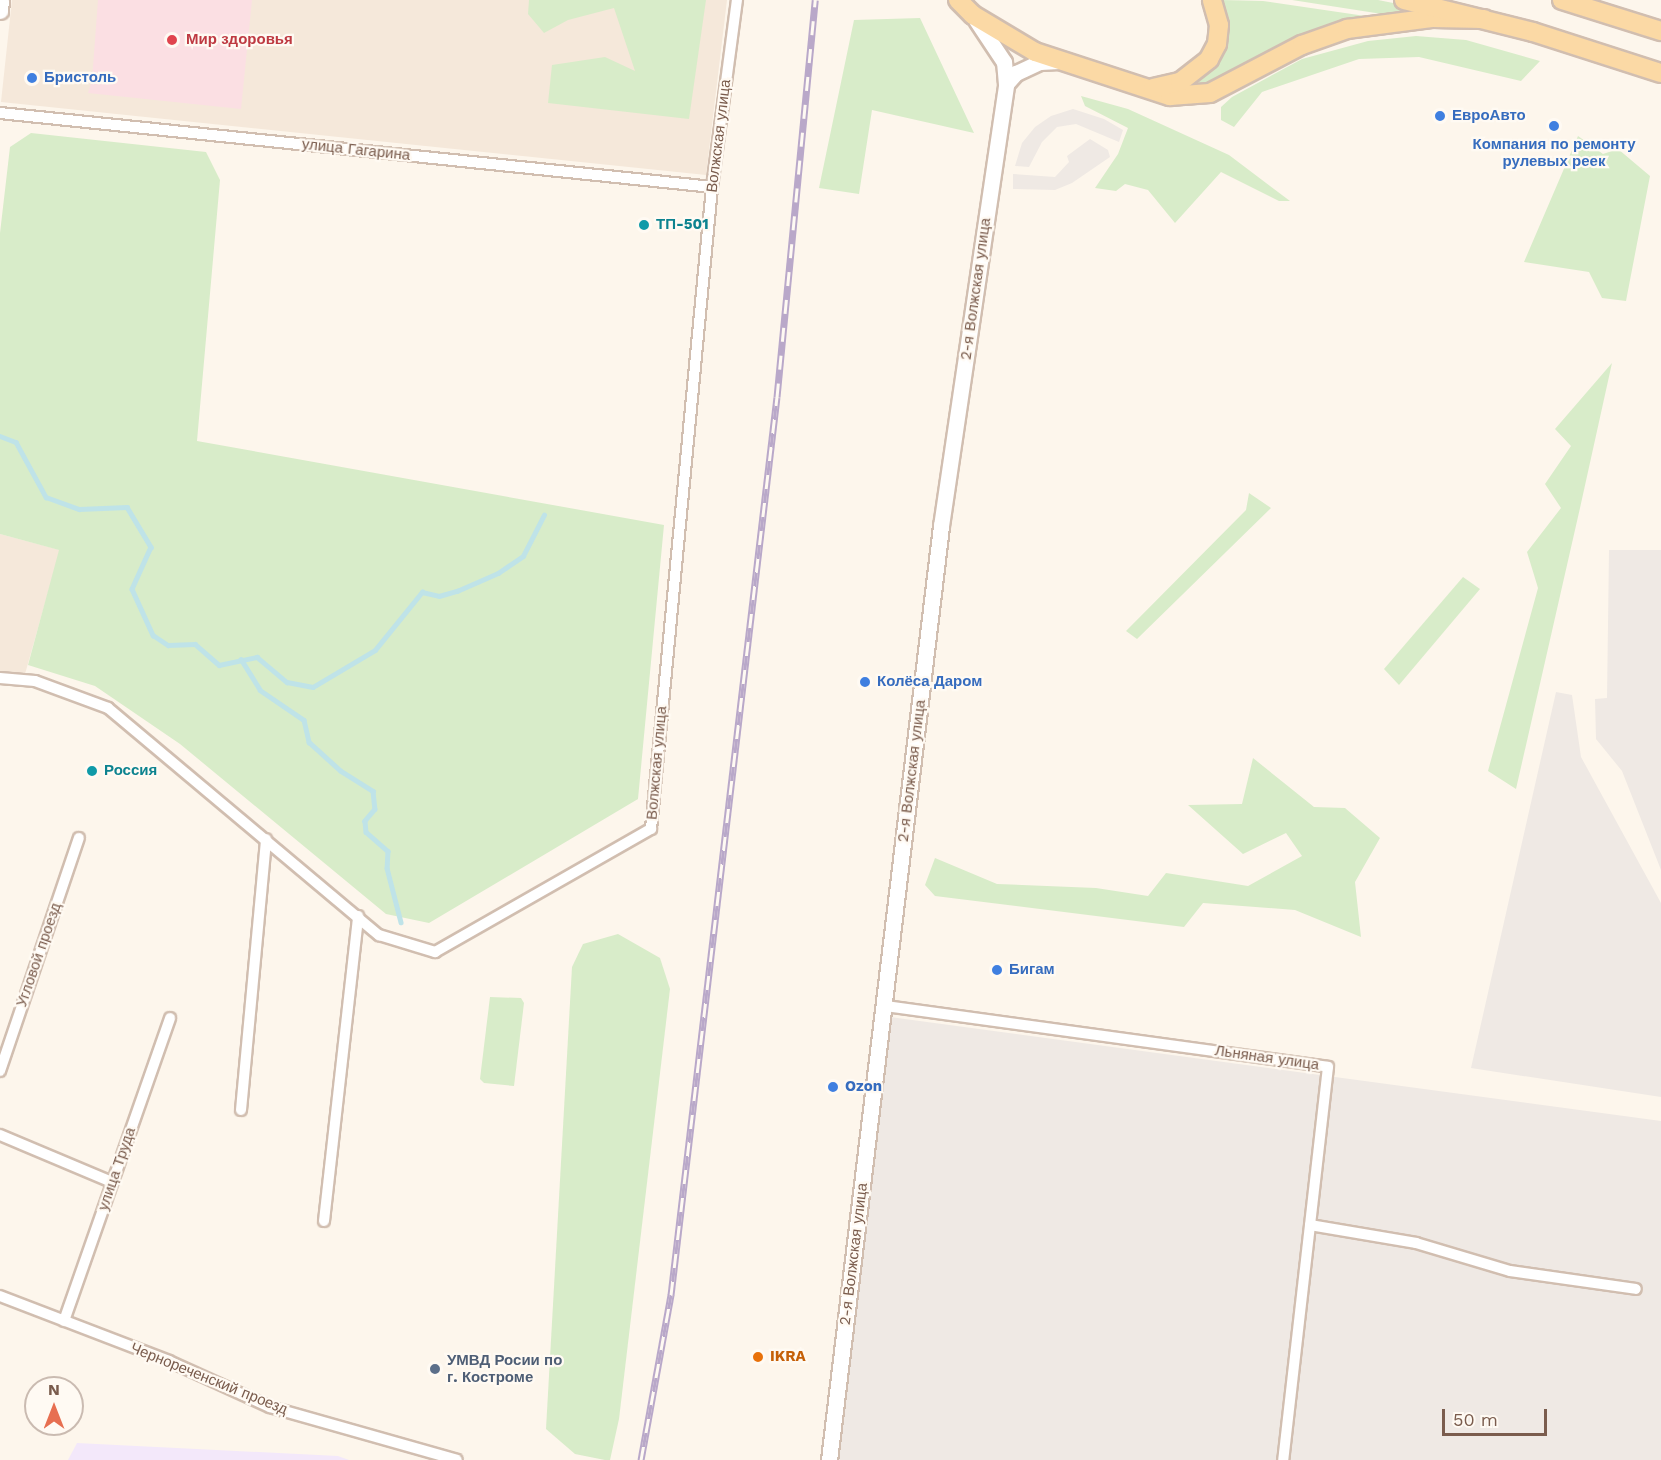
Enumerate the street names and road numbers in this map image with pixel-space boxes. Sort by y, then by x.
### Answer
street label: Волжская улица [703,78,735,194]
street label: улица Гагарина [301,135,411,165]
street label: 2-я Волжская улица [957,217,995,361]
street label: 2-я Волжская улица [894,699,930,843]
street label: Волжская улица [643,705,671,821]
street label: Угловой проезд [13,901,65,1009]
street label: Льняная улица [1214,1042,1320,1074]
street label: улица Труда [94,1125,140,1213]
street label: 2-я Волжская улица [836,1182,872,1326]
street label: Чернореченский проезд [128,1339,290,1419]

